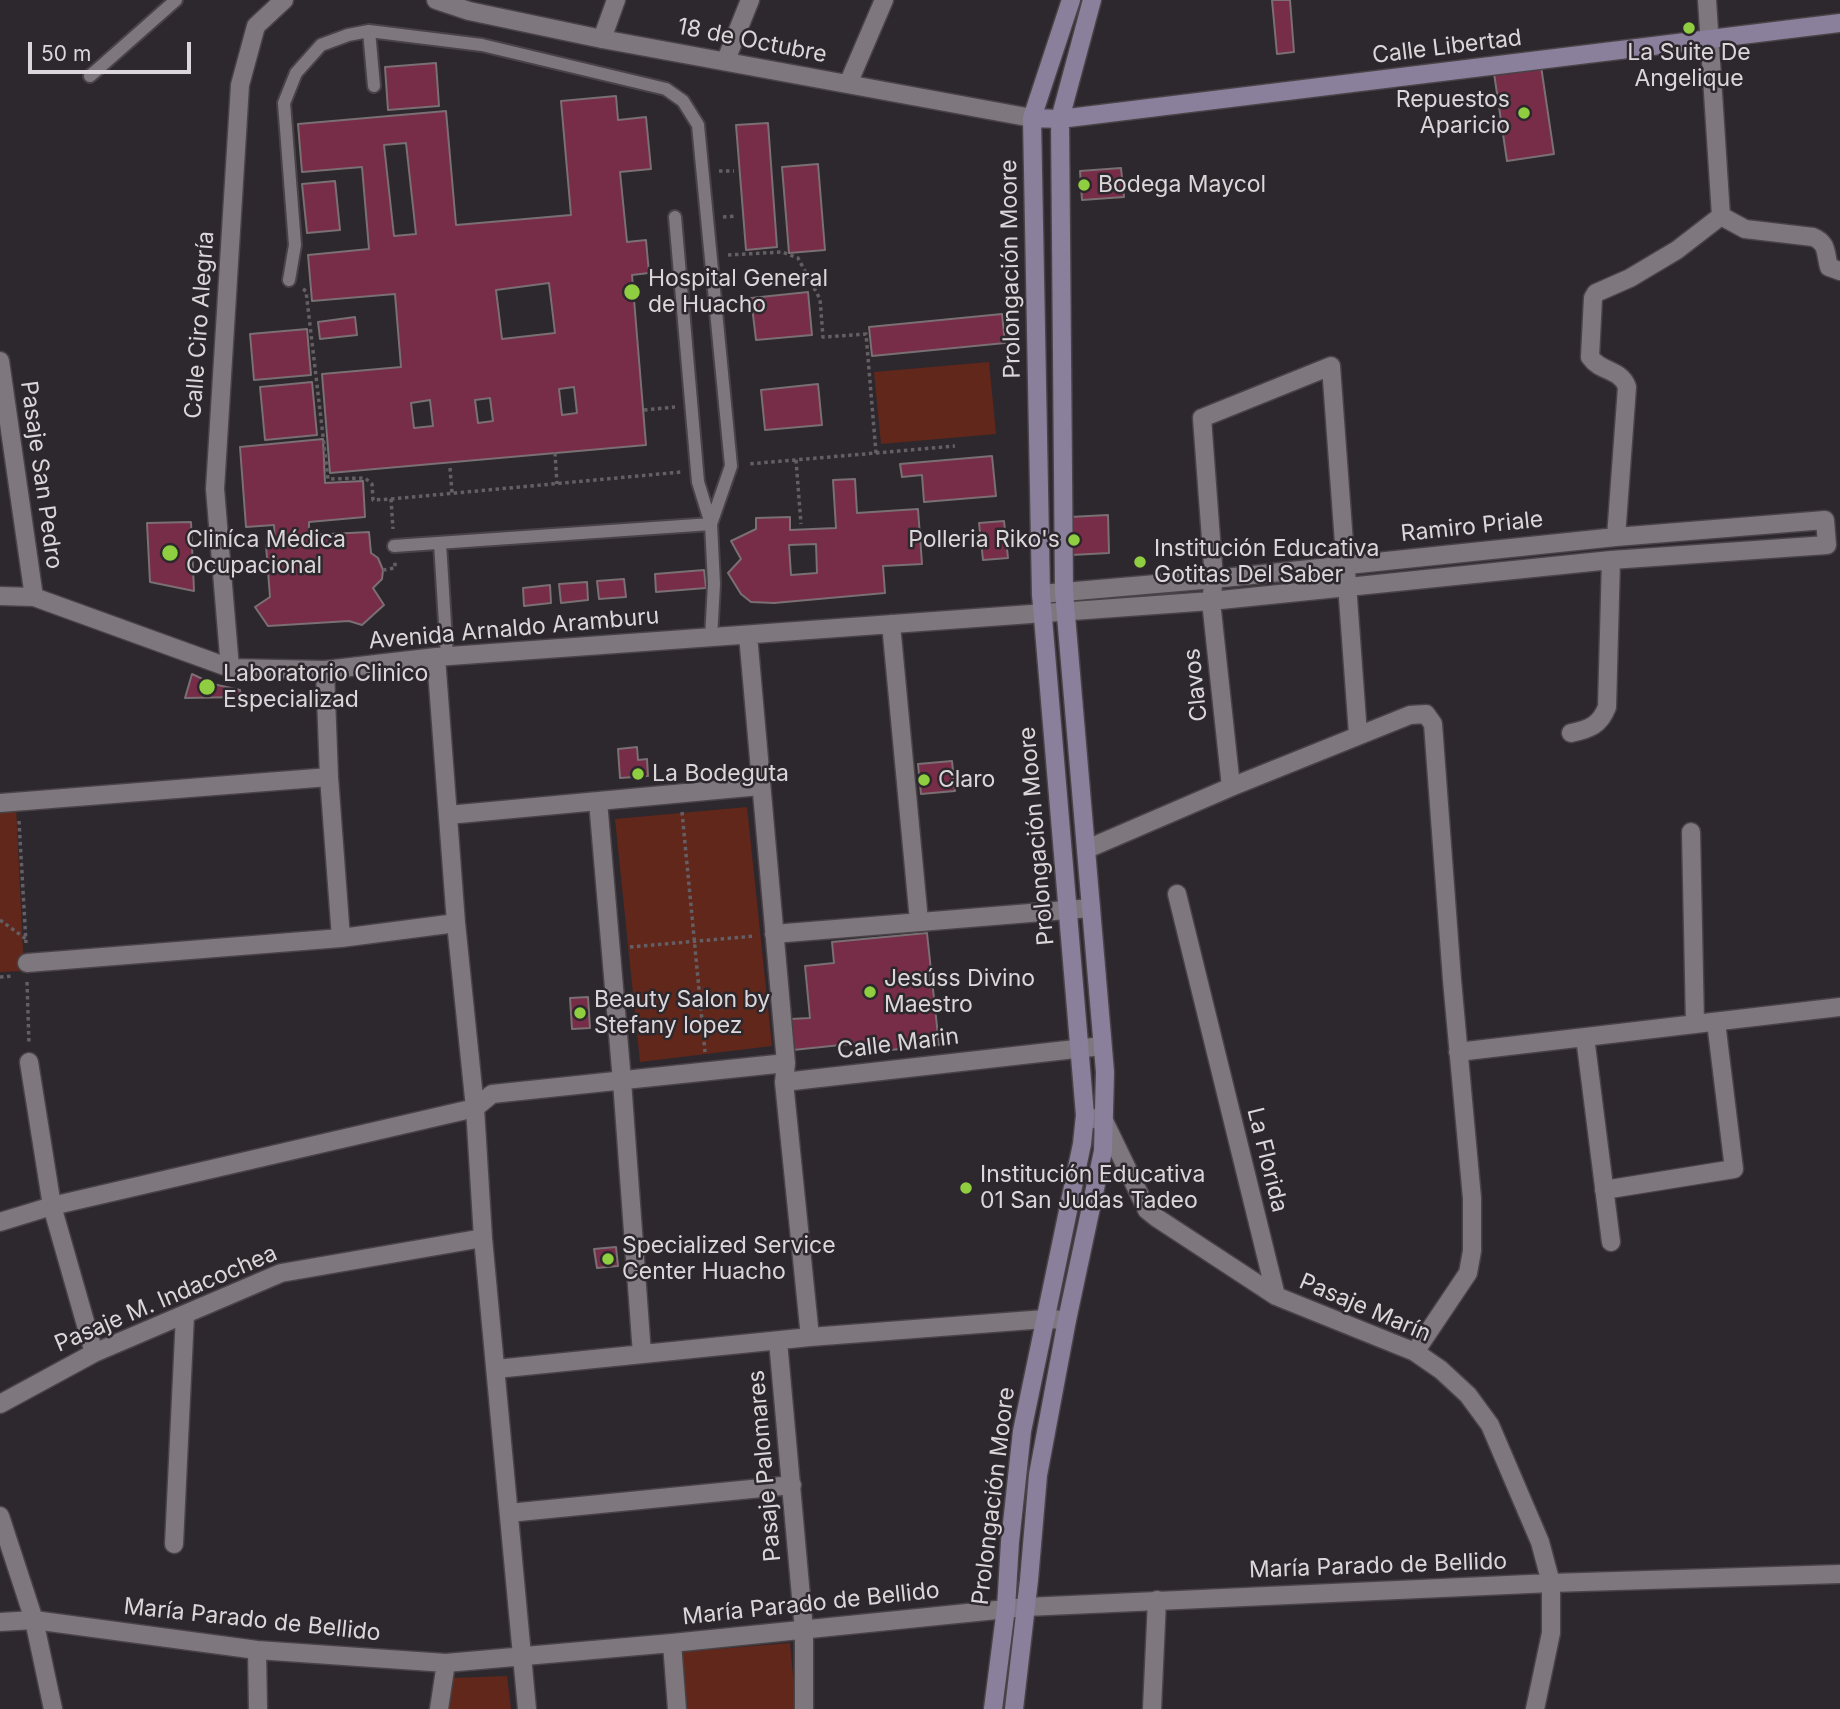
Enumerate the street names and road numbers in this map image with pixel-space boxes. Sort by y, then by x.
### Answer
street label: 18 de Octubre [675,13,829,69]
street label: Calle Libertad [1371,24,1523,70]
street label: Prolongación Moore [995,159,1027,379]
street label: Calle Ciro Alegría [180,230,220,420]
street label: Pasaje San Pedro [14,379,68,571]
street label: Ramiro Priale [1399,506,1545,548]
street label: Avenida Arnaldo Aramburu [368,603,660,655]
street label: Clavos [1178,647,1214,723]
street label: Prolongación Moore [1014,726,1060,946]
street label: Calle Marin [835,1023,961,1065]
street label: La Florida [1241,1105,1293,1215]
street label: Pasaje M. Indacochea [51,1240,281,1358]
street label: Pasaje Marín [1295,1268,1435,1348]
street label: Pasaje Palomares [743,1369,787,1563]
street label: Prolongación Moore [967,1385,1021,1607]
street label: María Parado de Bellido [1249,1548,1507,1584]
street label: María Parado de Bellido [681,1577,941,1631]
street label: María Parado de Bellido [122,1593,382,1647]

